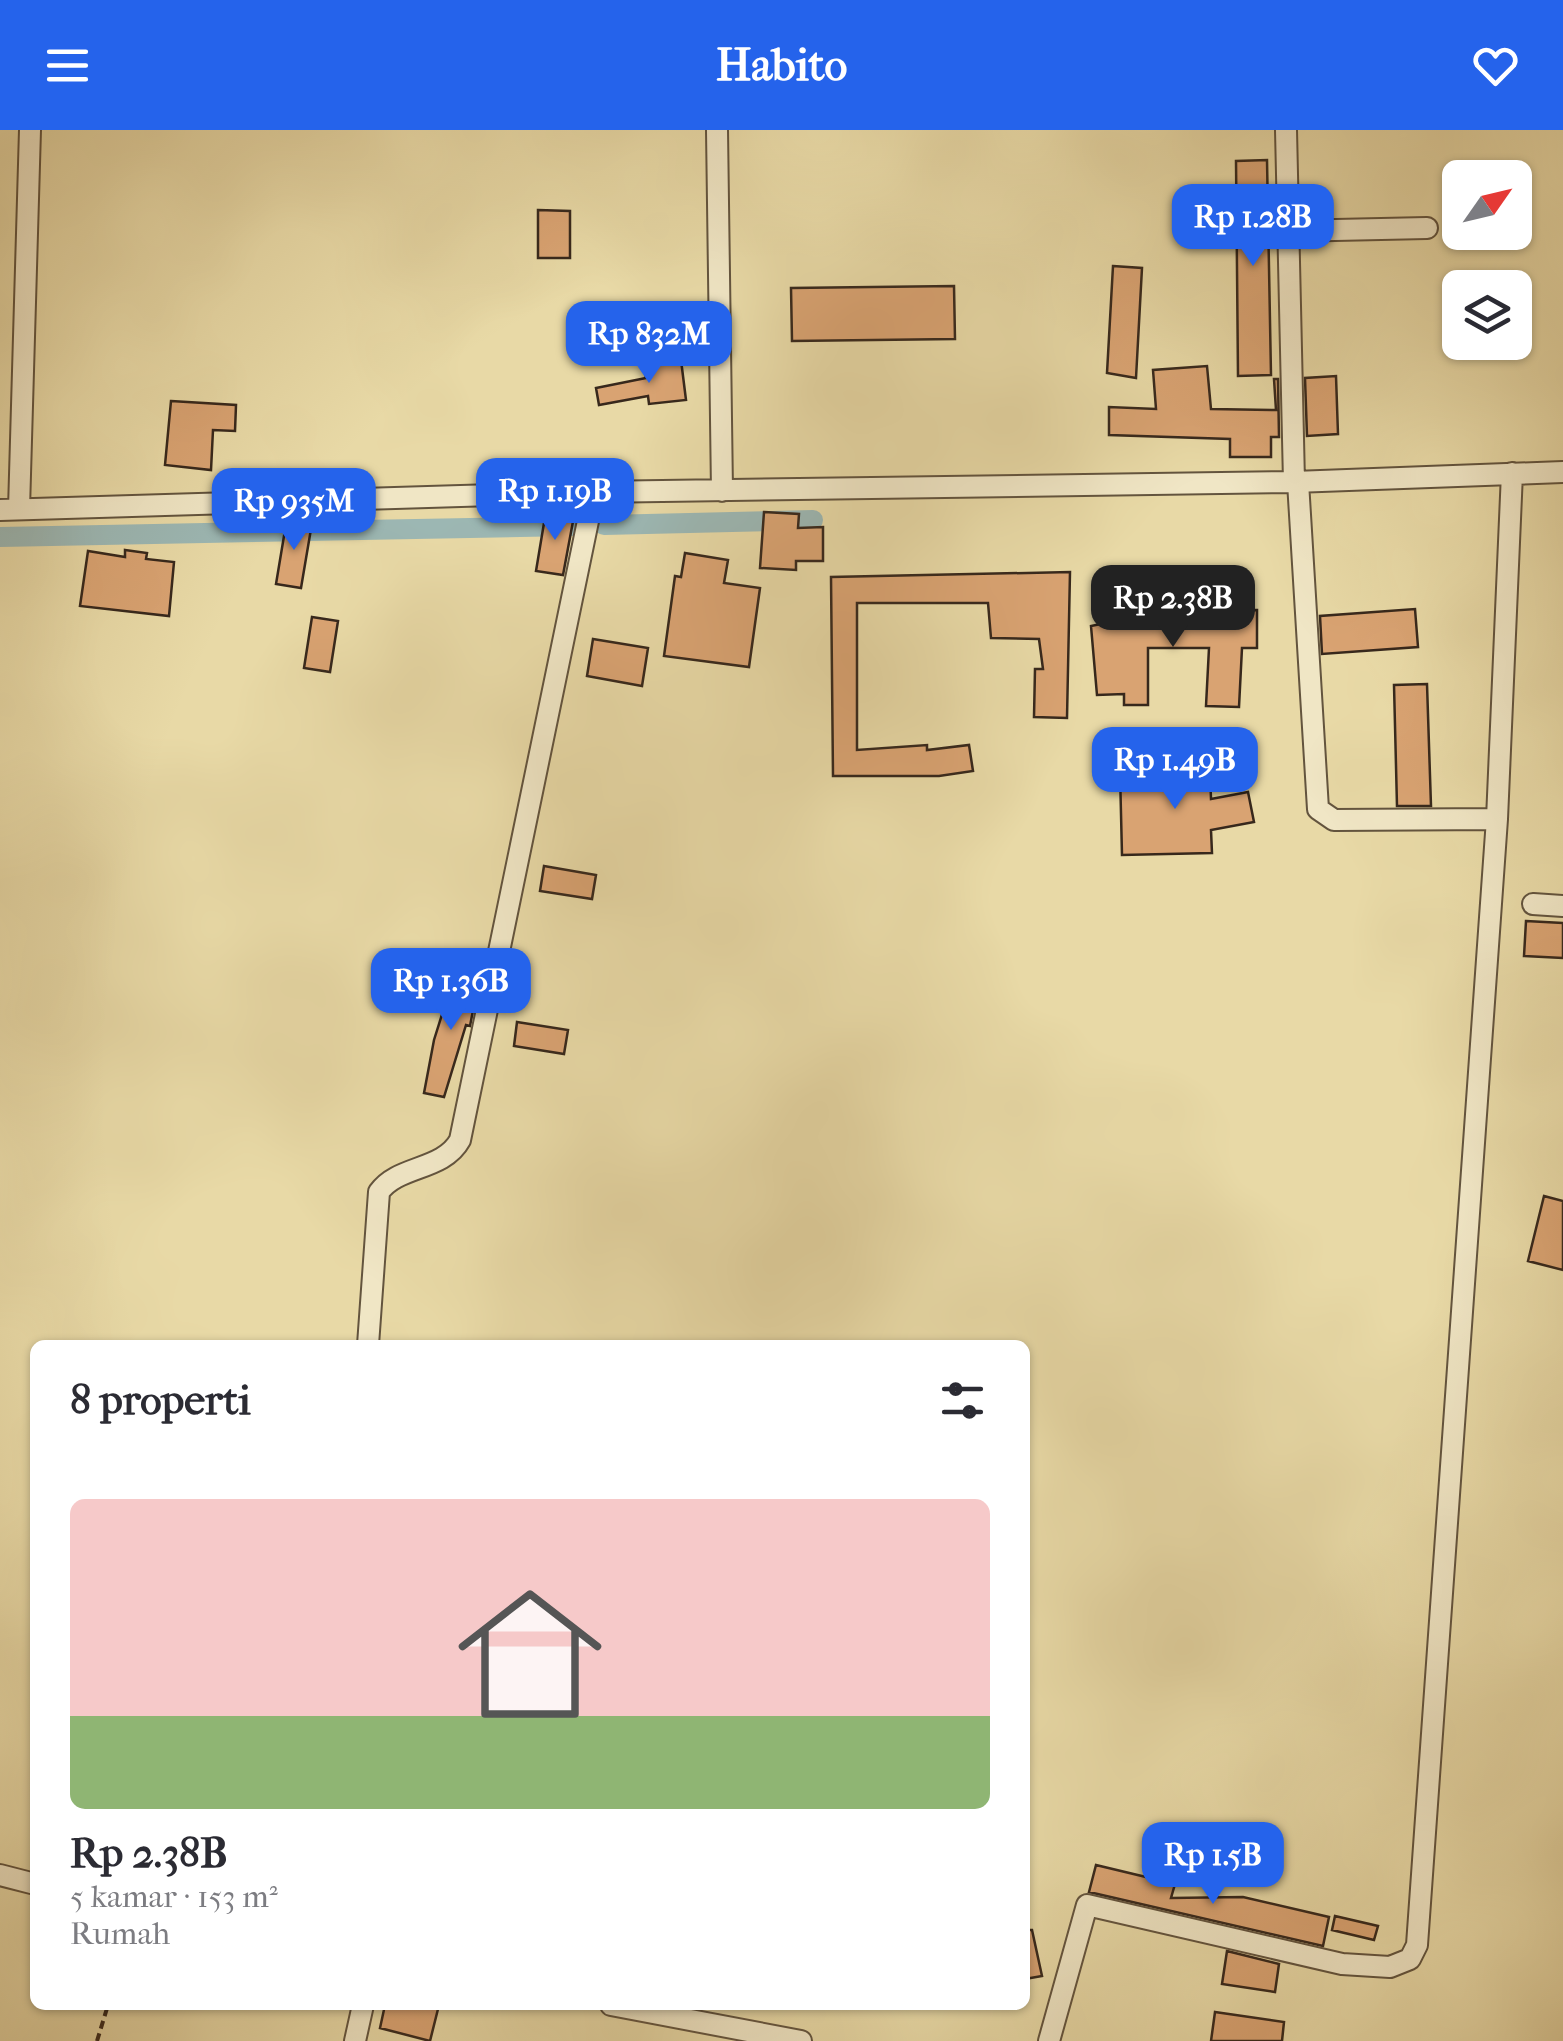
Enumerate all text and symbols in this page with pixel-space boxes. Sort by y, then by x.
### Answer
icon: menu [40,38,95,93]
icon: heart [1468,38,1523,93]
text: Habito [716,39,847,92]
north arrow [1442,160,1532,250]
map controls [1442,160,1532,360]
pin: Rp 1.28B [1150,184,1356,269]
text: Rp 1.28B [1194,198,1312,235]
button: layers [1442,270,1532,360]
pin: Rp 832M [557,301,741,386]
text: Rp 832M [588,315,710,352]
pin: Rp 1.19B [452,458,658,543]
pin: Rp 935M [202,468,386,553]
text: Rp 1.19B [498,472,612,509]
text: Rp 935M [234,482,354,519]
pin: Rp 2.38B [1070,565,1276,650]
text: Rp 2.38B [1113,579,1233,616]
pin: Rp 1.49B [1072,727,1278,812]
text: Rp 1.49B [1114,741,1236,778]
pin: Rp 1.36B [348,948,554,1033]
text: Rp 1.36B [393,962,509,999]
icon: filters [935,1373,990,1428]
text: 8 properti [70,1376,251,1425]
icon: home [440,1564,620,1744]
pin: Rp 1.5B [1121,1822,1305,1907]
text: Rp 2.38B [70,1829,228,1878]
text: Rp 1.5B [1164,1836,1262,1873]
text: 5 kamar · 153 m² [70,1878,278,1915]
text: Rumah [70,1915,170,1952]

